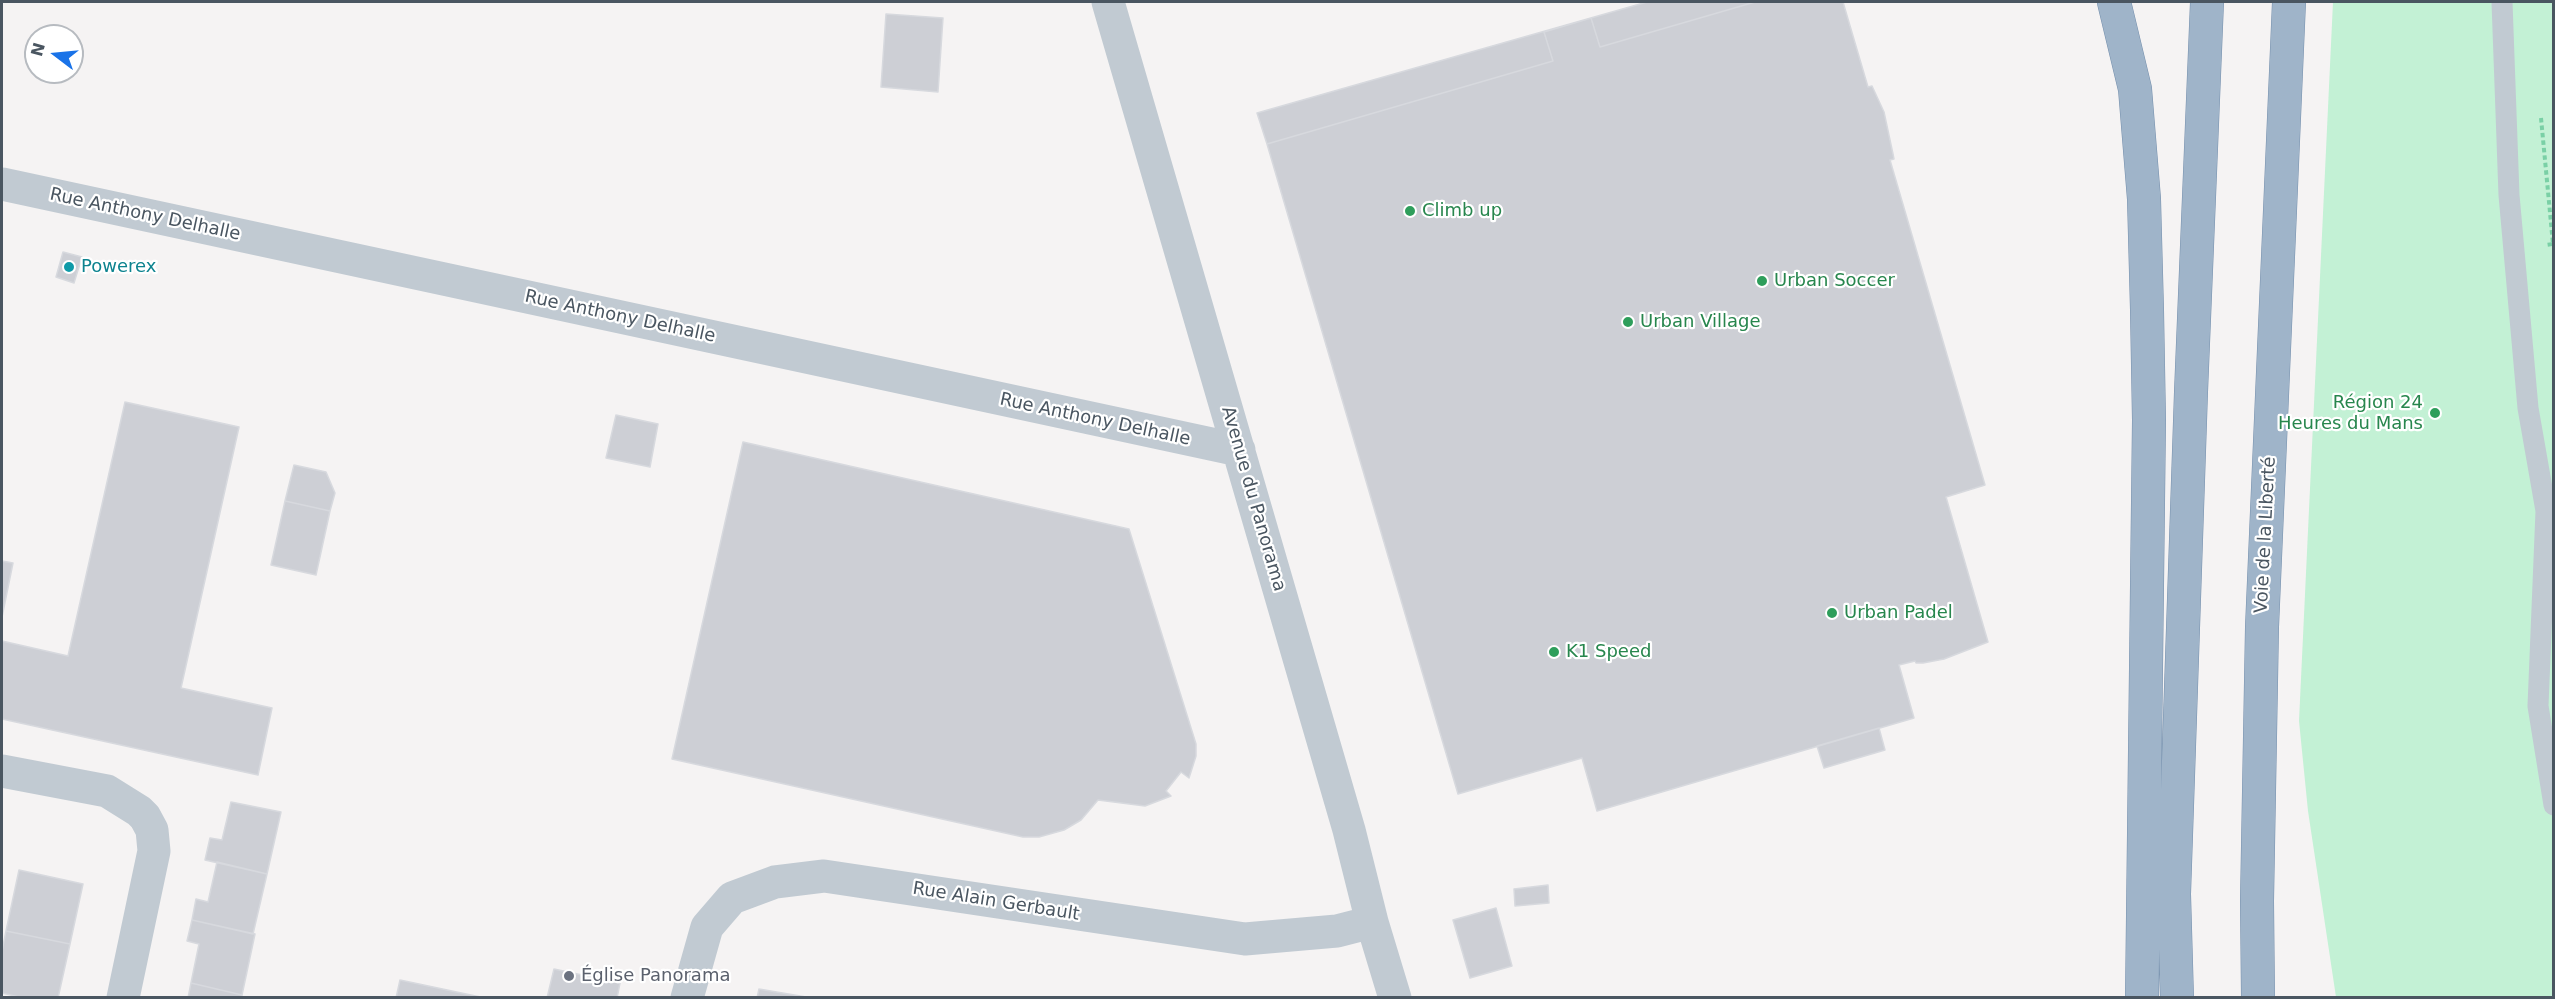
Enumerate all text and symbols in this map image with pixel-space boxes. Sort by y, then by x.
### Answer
north arrow [24,24,84,84]
text: N [27,40,49,59]
street label: Rue Anthony Delhalle [48,184,242,246]
place label: Climb up [1422,200,1502,222]
marker: Climb up [1403,204,1417,218]
place label: Powerex [81,256,156,278]
marker: Powerex [62,260,76,274]
place label: Urban Soccer [1774,270,1895,292]
marker: Urban Soccer [1755,274,1769,288]
street label: Rue Anthony Delhalle [523,286,717,348]
place label: Urban Village [1640,311,1761,333]
marker: Urban Village [1621,315,1635,329]
street label: Rue Anthony Delhalle [998,389,1192,451]
place label: Région 24 Heures du Mans [2278,392,2423,434]
street label: Avenue du Panorama [1216,404,1290,594]
marker: Région 24 Heures du Mans [2428,406,2442,420]
street label: Voie de la Liberté [2251,456,2281,614]
place label: Urban Padel [1844,602,1953,624]
marker: Urban Padel [1825,606,1839,620]
place label: K1 Speed [1566,641,1651,663]
marker: K1 Speed [1547,645,1561,659]
street label: Rue Alain Gerbault [911,878,1081,926]
place label: Église Panorama [581,965,730,987]
marker: Église Panorama [562,969,576,983]

